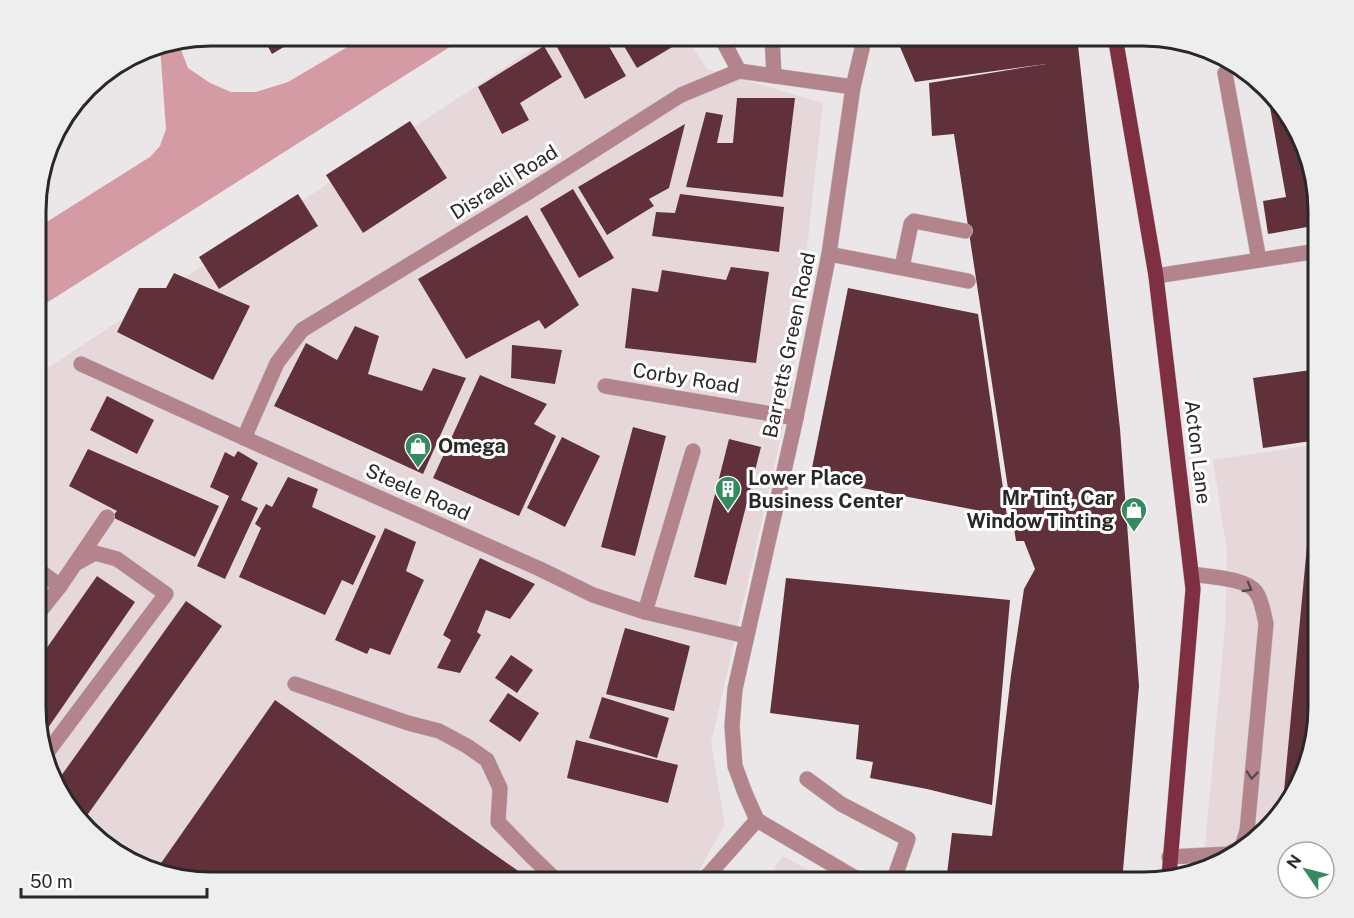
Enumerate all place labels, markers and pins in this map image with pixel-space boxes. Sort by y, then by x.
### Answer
shop icon: Omega [403,431,433,469]
place label: Omega [438,434,506,458]
place label: Lower Place Business Center [748,466,903,513]
building icon: Lower Place Business Center [713,474,743,512]
place label: Mr Tint, Car Window Tinting [966,486,1114,533]
shop icon: Mr Tint, Car Window Tinting [1119,495,1149,533]

